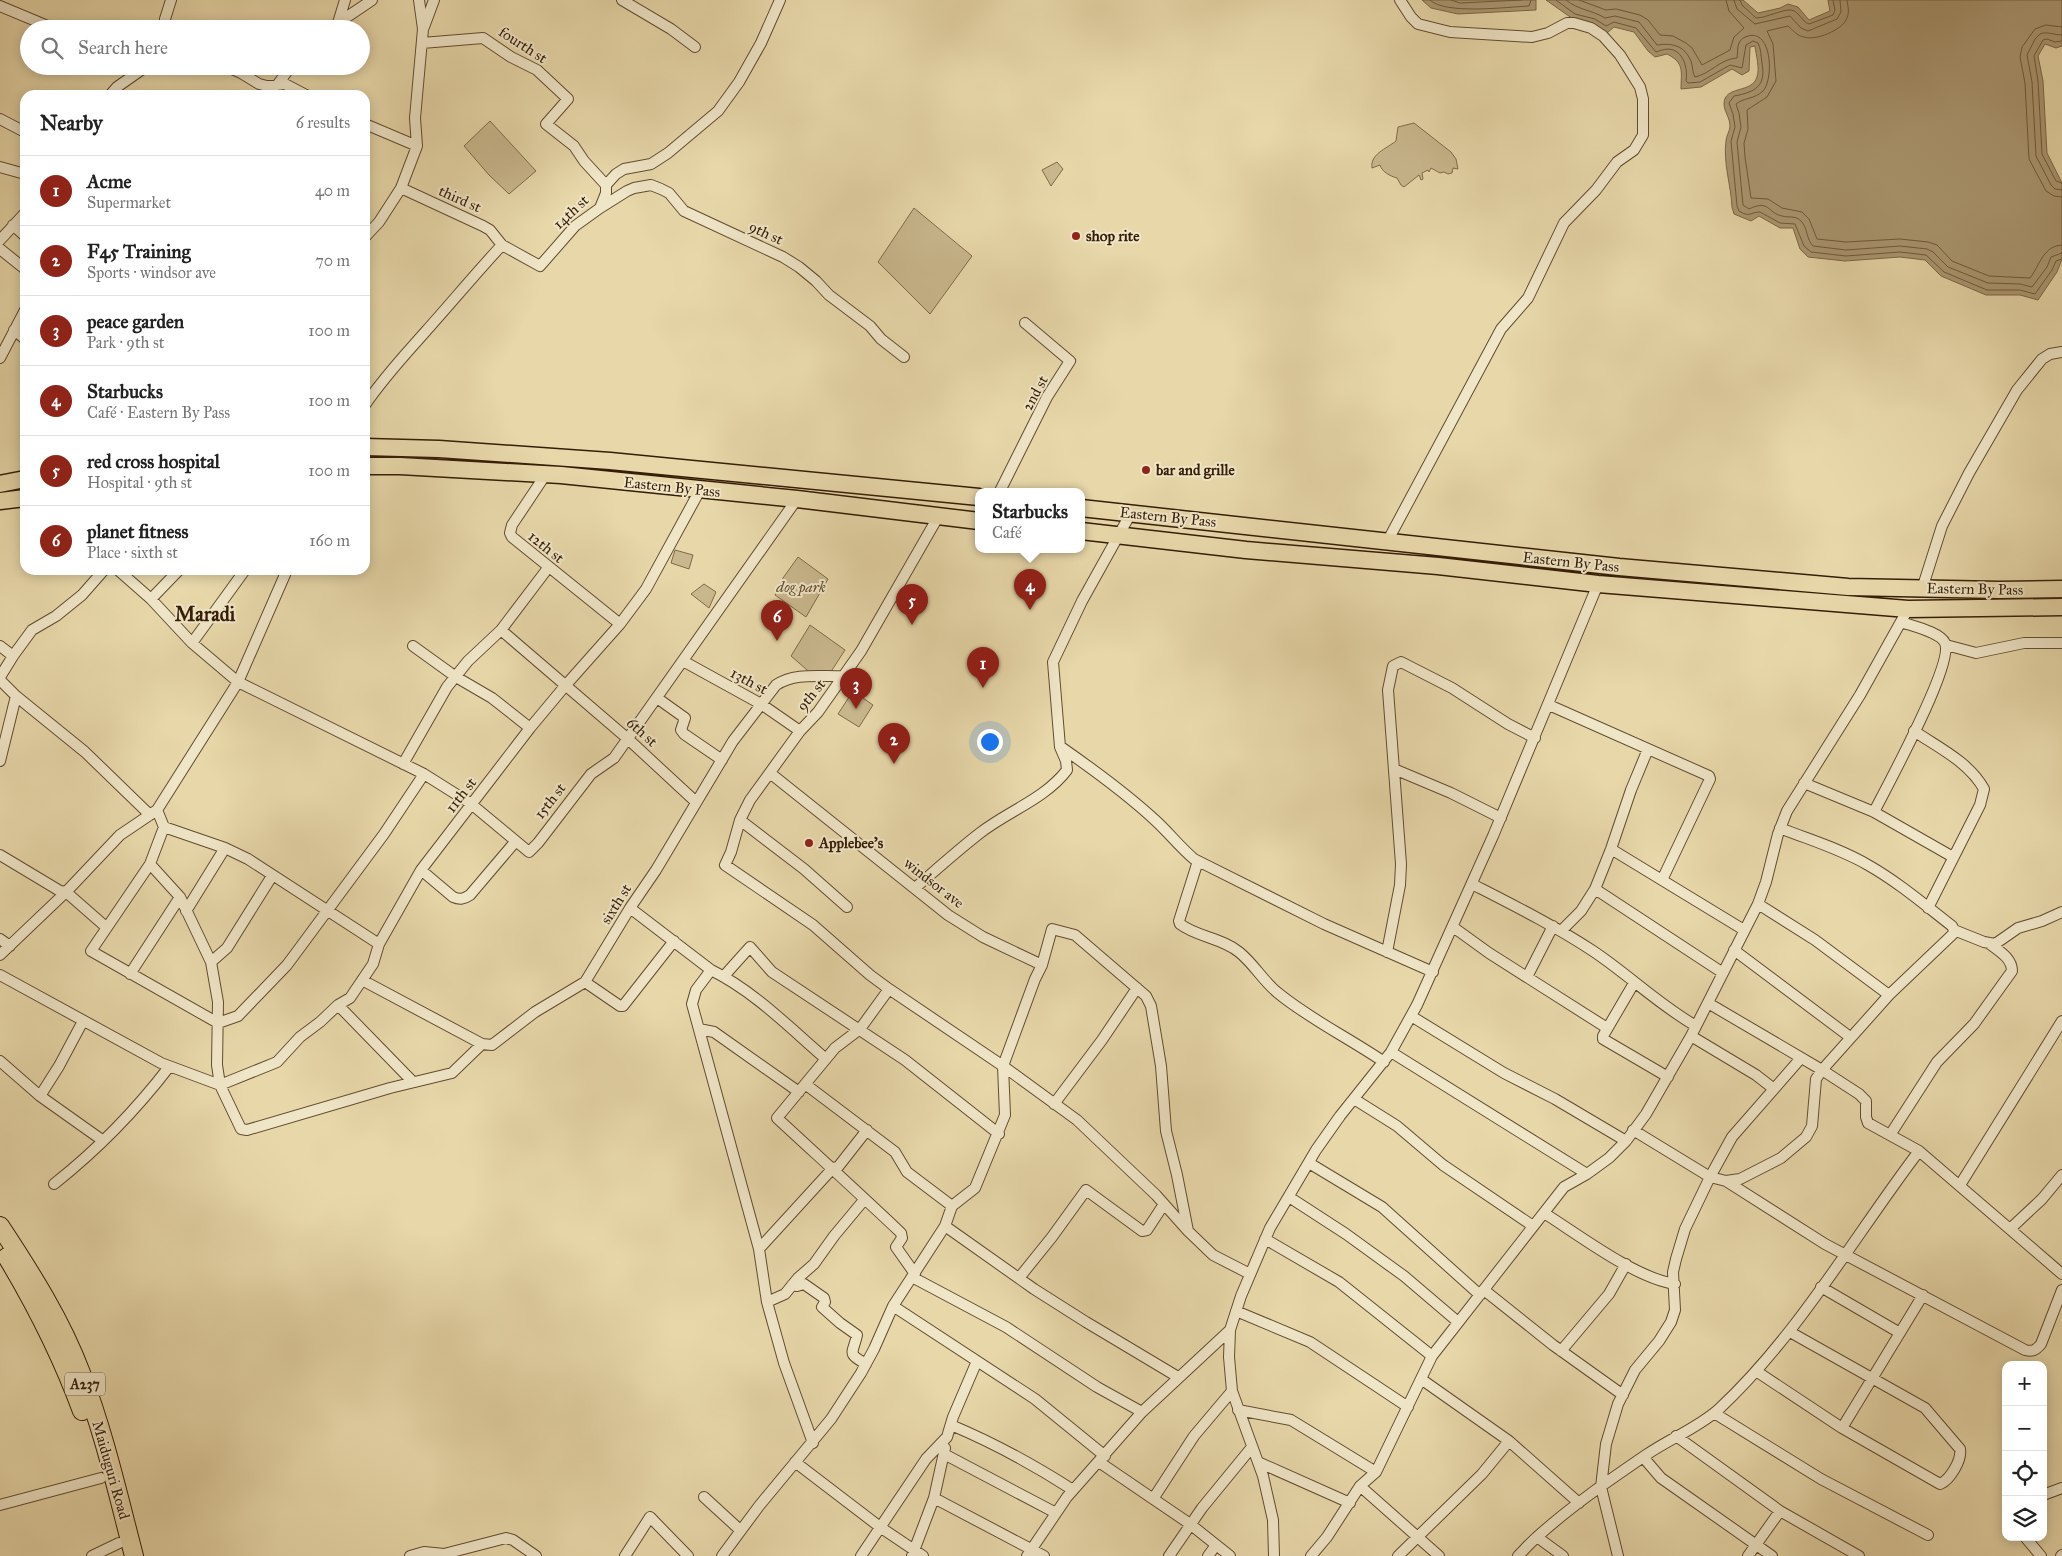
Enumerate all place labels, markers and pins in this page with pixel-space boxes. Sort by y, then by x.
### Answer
place label: shop rite [1086,227,1140,246]
marker: shop rite [1070,230,1082,242]
place label: bar and grille [1155,461,1235,480]
marker: bar and grille [1140,464,1152,476]
pin: 4 [1014,569,1046,610]
pin: 5 [896,584,928,625]
pin: 6 [761,600,793,641]
pin: 1 [967,647,999,688]
pin: 3 [840,668,872,709]
pin: 2 [878,723,910,764]
place label: Applebee's [818,834,884,853]
marker: Applebee's [803,837,815,849]

